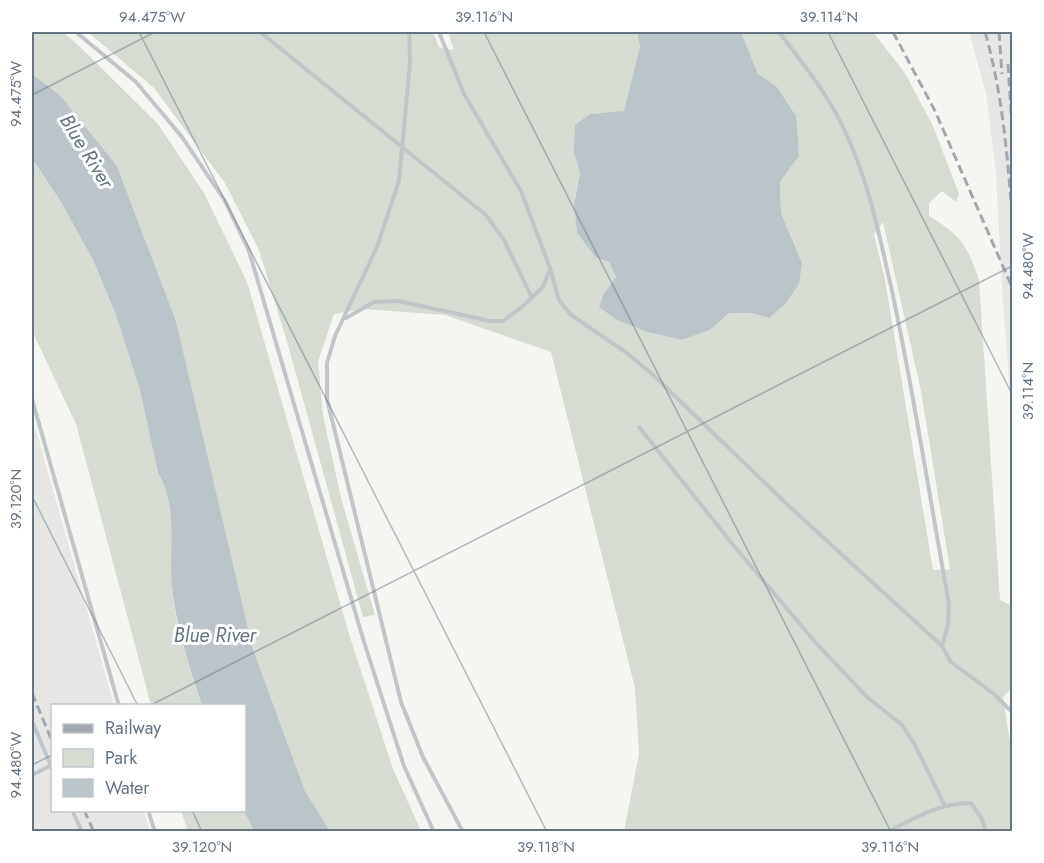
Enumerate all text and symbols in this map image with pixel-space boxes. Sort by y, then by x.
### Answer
text: 94.475°W [119,6,185,28]
text: 39.116°N [455,6,513,28]
text: 39.114°N [800,6,858,28]
text: 94.475°W [5,61,27,127]
water label: Blue River [52,109,121,195]
text: 94.480°W [1017,232,1039,299]
text: 39.114°N [1017,362,1039,420]
text: 39.120°N [5,469,27,529]
water label: Blue River [174,621,257,650]
legend [51,704,246,812]
text: Railway [105,715,161,741]
text: 94.480°W [5,731,27,798]
text: Park [105,745,137,771]
text: Water [105,775,150,801]
text: 39.120°N [172,836,232,858]
text: 39.118°N [517,836,575,858]
text: 39.116°N [861,836,919,858]

